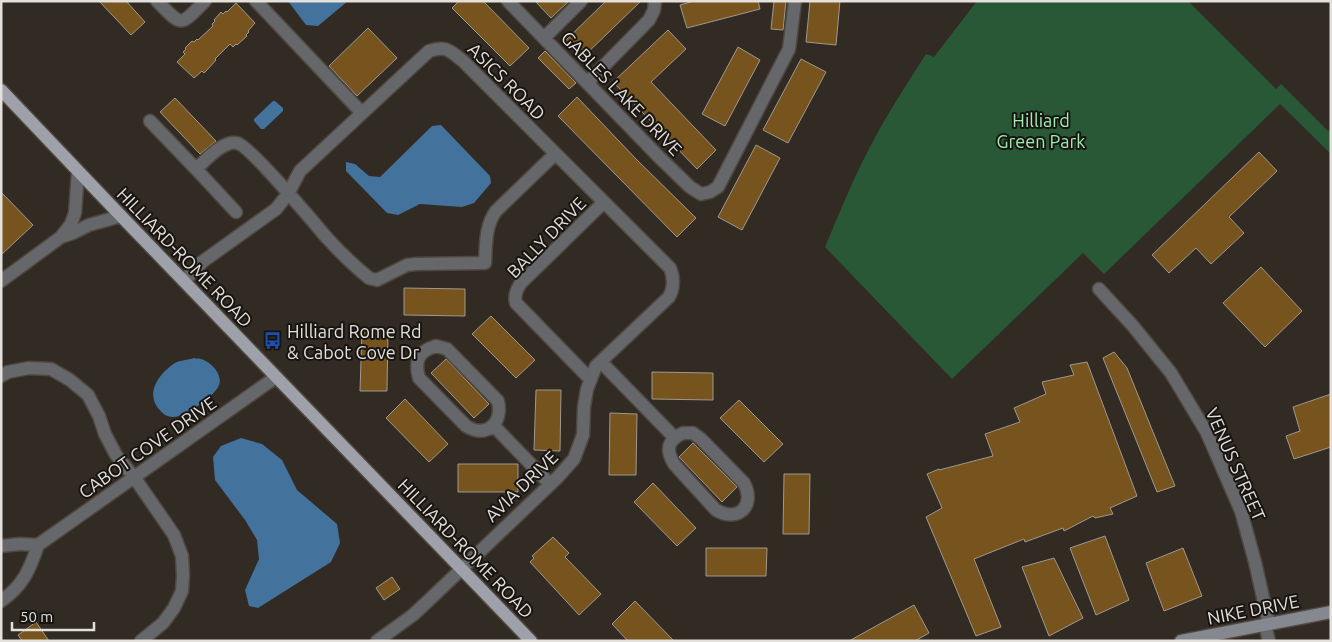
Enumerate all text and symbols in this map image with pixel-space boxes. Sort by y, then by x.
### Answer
street label: GABLES LAKE DRIVE [558,27,686,159]
street label: ASICS ROAD [464,38,550,124]
park label: Hilliard Green Park [997,110,1085,151]
street label: HILLIARD-ROME ROAD [113,183,257,331]
street label: BALLY DRIVE [503,193,589,281]
place label: Hilliard Rome Rd & Cabot Cove Dr [287,321,421,362]
bus stop icon: Hilliard Rome Rd & Cabot Cove Dr [263,331,283,351]
street label: CABOT COVE DRIVE [75,392,219,502]
street label: VENUS STREET [1202,405,1270,523]
street label: AVIA DRIVE [481,447,561,525]
street label: HILLIARD-ROME ROAD [394,474,538,622]
street label: NIKE DRIVE [1206,590,1300,628]
scale bar [12,600,95,632]
text: 50 m [20,608,53,625]

